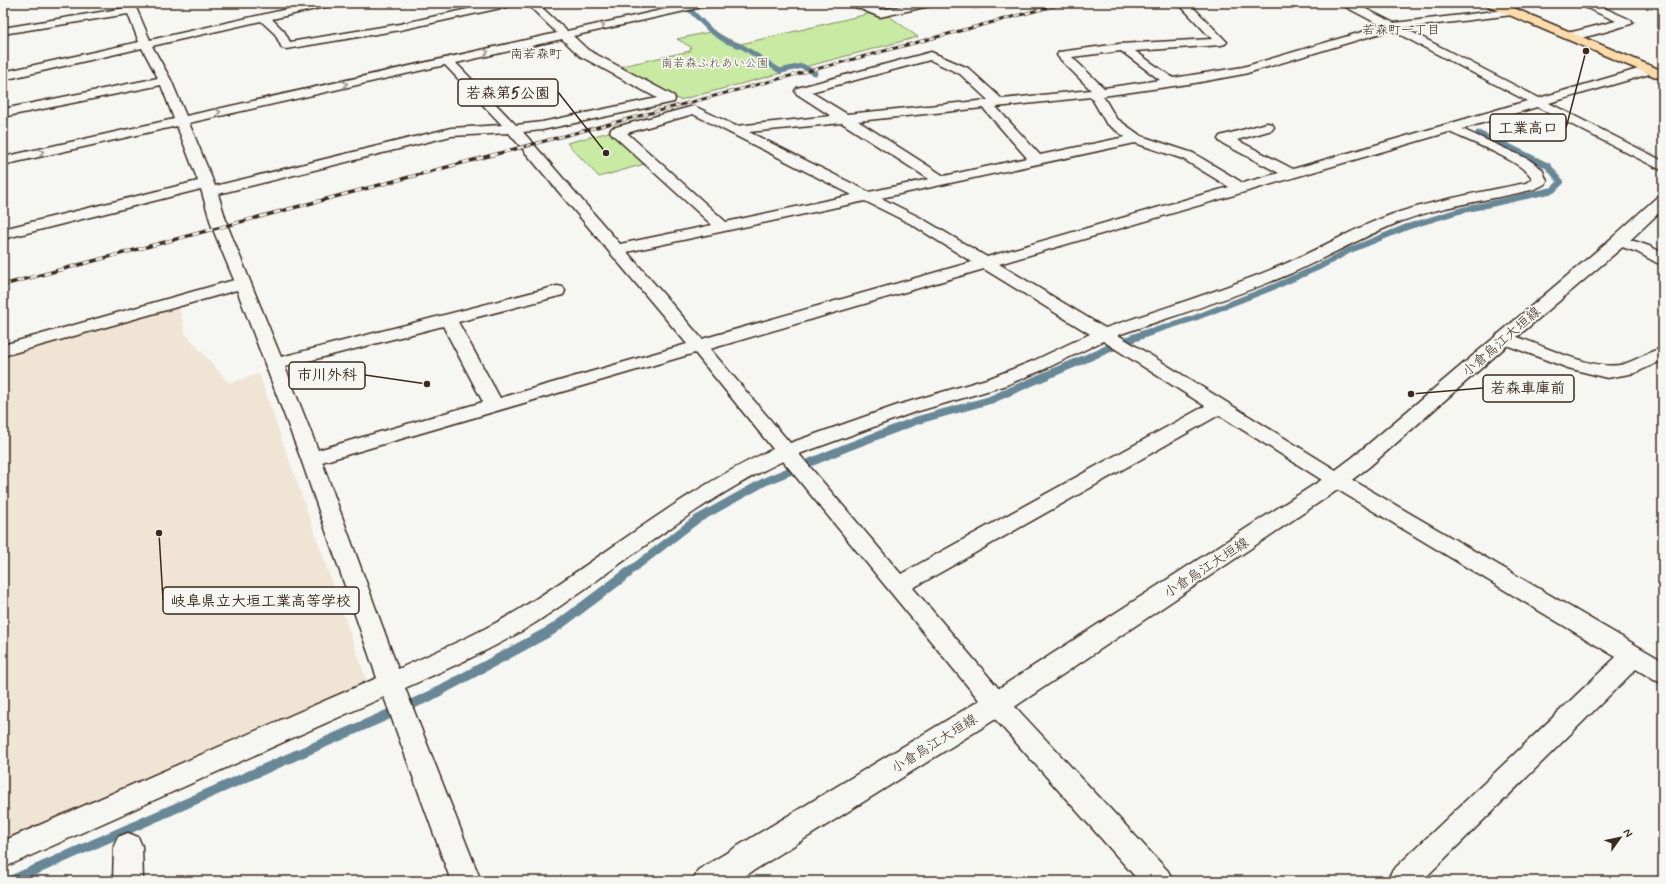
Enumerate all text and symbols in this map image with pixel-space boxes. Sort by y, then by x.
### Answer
district label: 若森町一丁目 [1362,22,1440,39]
one-way arrow [599,23,605,31]
district label: 南若森町 [510,46,562,63]
one-way arrow [483,49,490,57]
park label: 南若森ふれあい公園 [661,56,769,72]
callout: 若森第5公園 [458,79,558,106]
one-way arrow [342,80,348,88]
text: 若森第5公園 [466,84,550,104]
one-way arrow [215,109,222,117]
callout: 工業高口 [1490,114,1566,141]
text: 工業高口 [1498,119,1558,139]
one-way arrow [37,148,44,157]
street label: 小倉烏江大垣線 [1459,303,1545,381]
callout: 市川外科 [289,362,365,389]
text: 市川外科 [297,366,357,386]
callout: 若森車庫前 [1483,375,1574,402]
text: 若森車庫前 [1490,379,1566,399]
street label: 小倉烏江大垣線 [1161,534,1253,602]
callout: 岐阜県立大垣工業高等学校 [163,587,359,614]
text: 岐阜県立大垣工業高等学校 [171,592,351,612]
street label: 小倉烏江大垣線 [888,710,981,777]
north arrow [1600,818,1640,858]
text: N [1620,826,1635,840]

